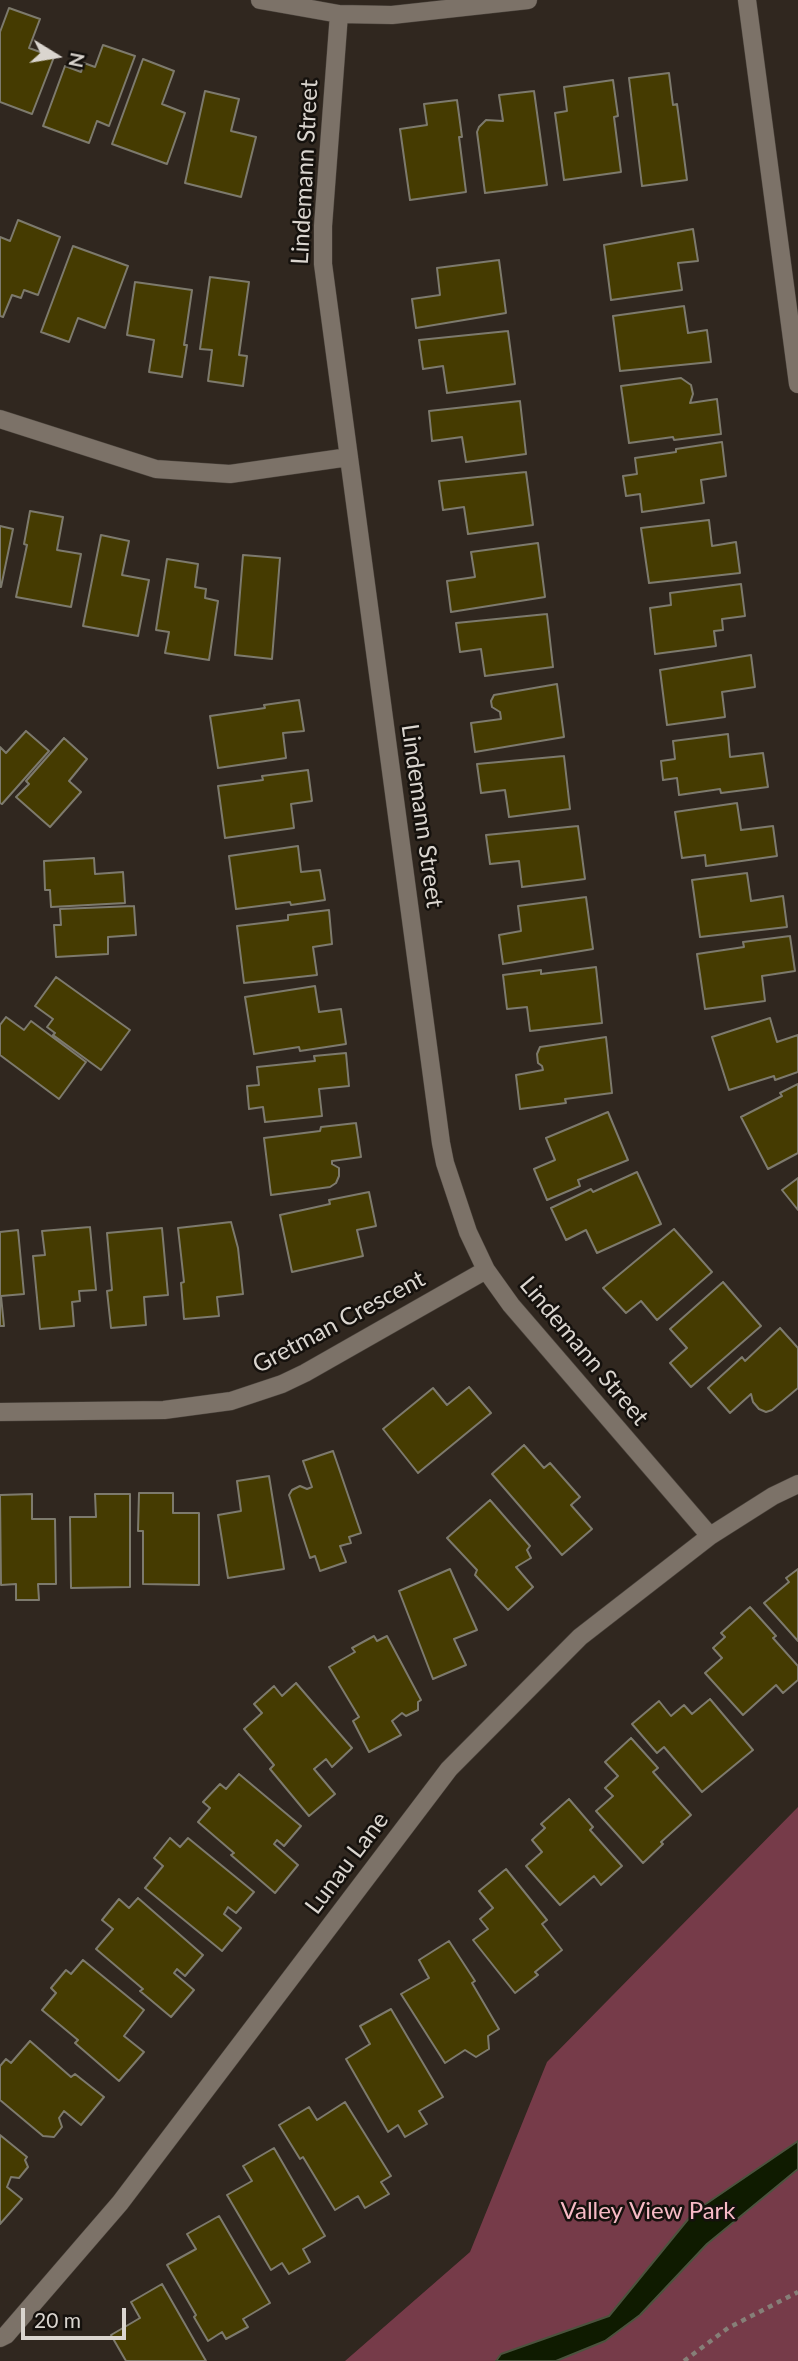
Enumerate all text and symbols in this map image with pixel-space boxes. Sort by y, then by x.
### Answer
north arrow [21,21,91,91]
text: N [64,51,90,69]
street label: Lindemann Street [286,79,324,265]
street label: Lindemann Street [395,722,449,910]
street label: Gretman Crescent [248,1264,430,1380]
street label: Lindemann Street [513,1271,655,1431]
street label: Lunau Lane [299,1806,395,1920]
park label: Valley View Park [560,2197,736,2225]
scale bar [24,2294,130,2338]
text: 20 m [34,2307,81,2332]

